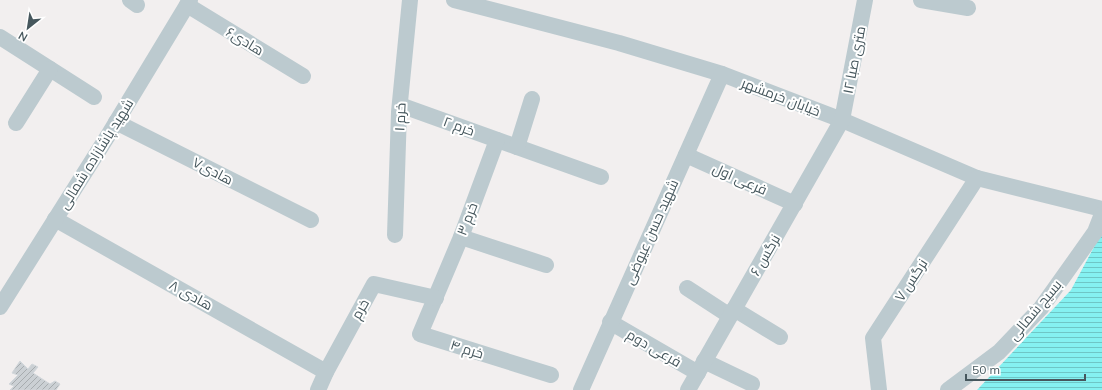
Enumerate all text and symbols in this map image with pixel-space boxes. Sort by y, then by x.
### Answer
north arrow [8,8,48,48]
street label: هادی۶ [223,23,267,59]
street label: ۱۲ متری صبا [839,25,869,95]
text: N [16,29,30,45]
street label: خیابان خرمشهر [738,73,823,120]
street label: شهید پاشازاده شمالی [55,95,138,213]
street label: خرم ۱ [390,102,411,132]
street label: خرم ۲ [441,112,477,141]
street label: هادی۷ [190,153,236,189]
street label: فرعی اول [710,159,770,199]
street label: شهید حسن عیوضی [620,177,682,287]
street label: خرم ۳ [453,200,482,238]
street label: نرگس ۶ [746,231,784,279]
street label: نرگس ۷ [891,255,931,305]
street label: هادی ۸ [166,276,216,314]
street label: بسیج شمالی [1004,276,1066,344]
street label: خرم [347,296,374,323]
street label: فرعی دوم [623,325,685,372]
street label: خرم ۴ [448,335,486,363]
scale bar [966,356,1085,382]
text: 50 m [972,362,1000,377]

